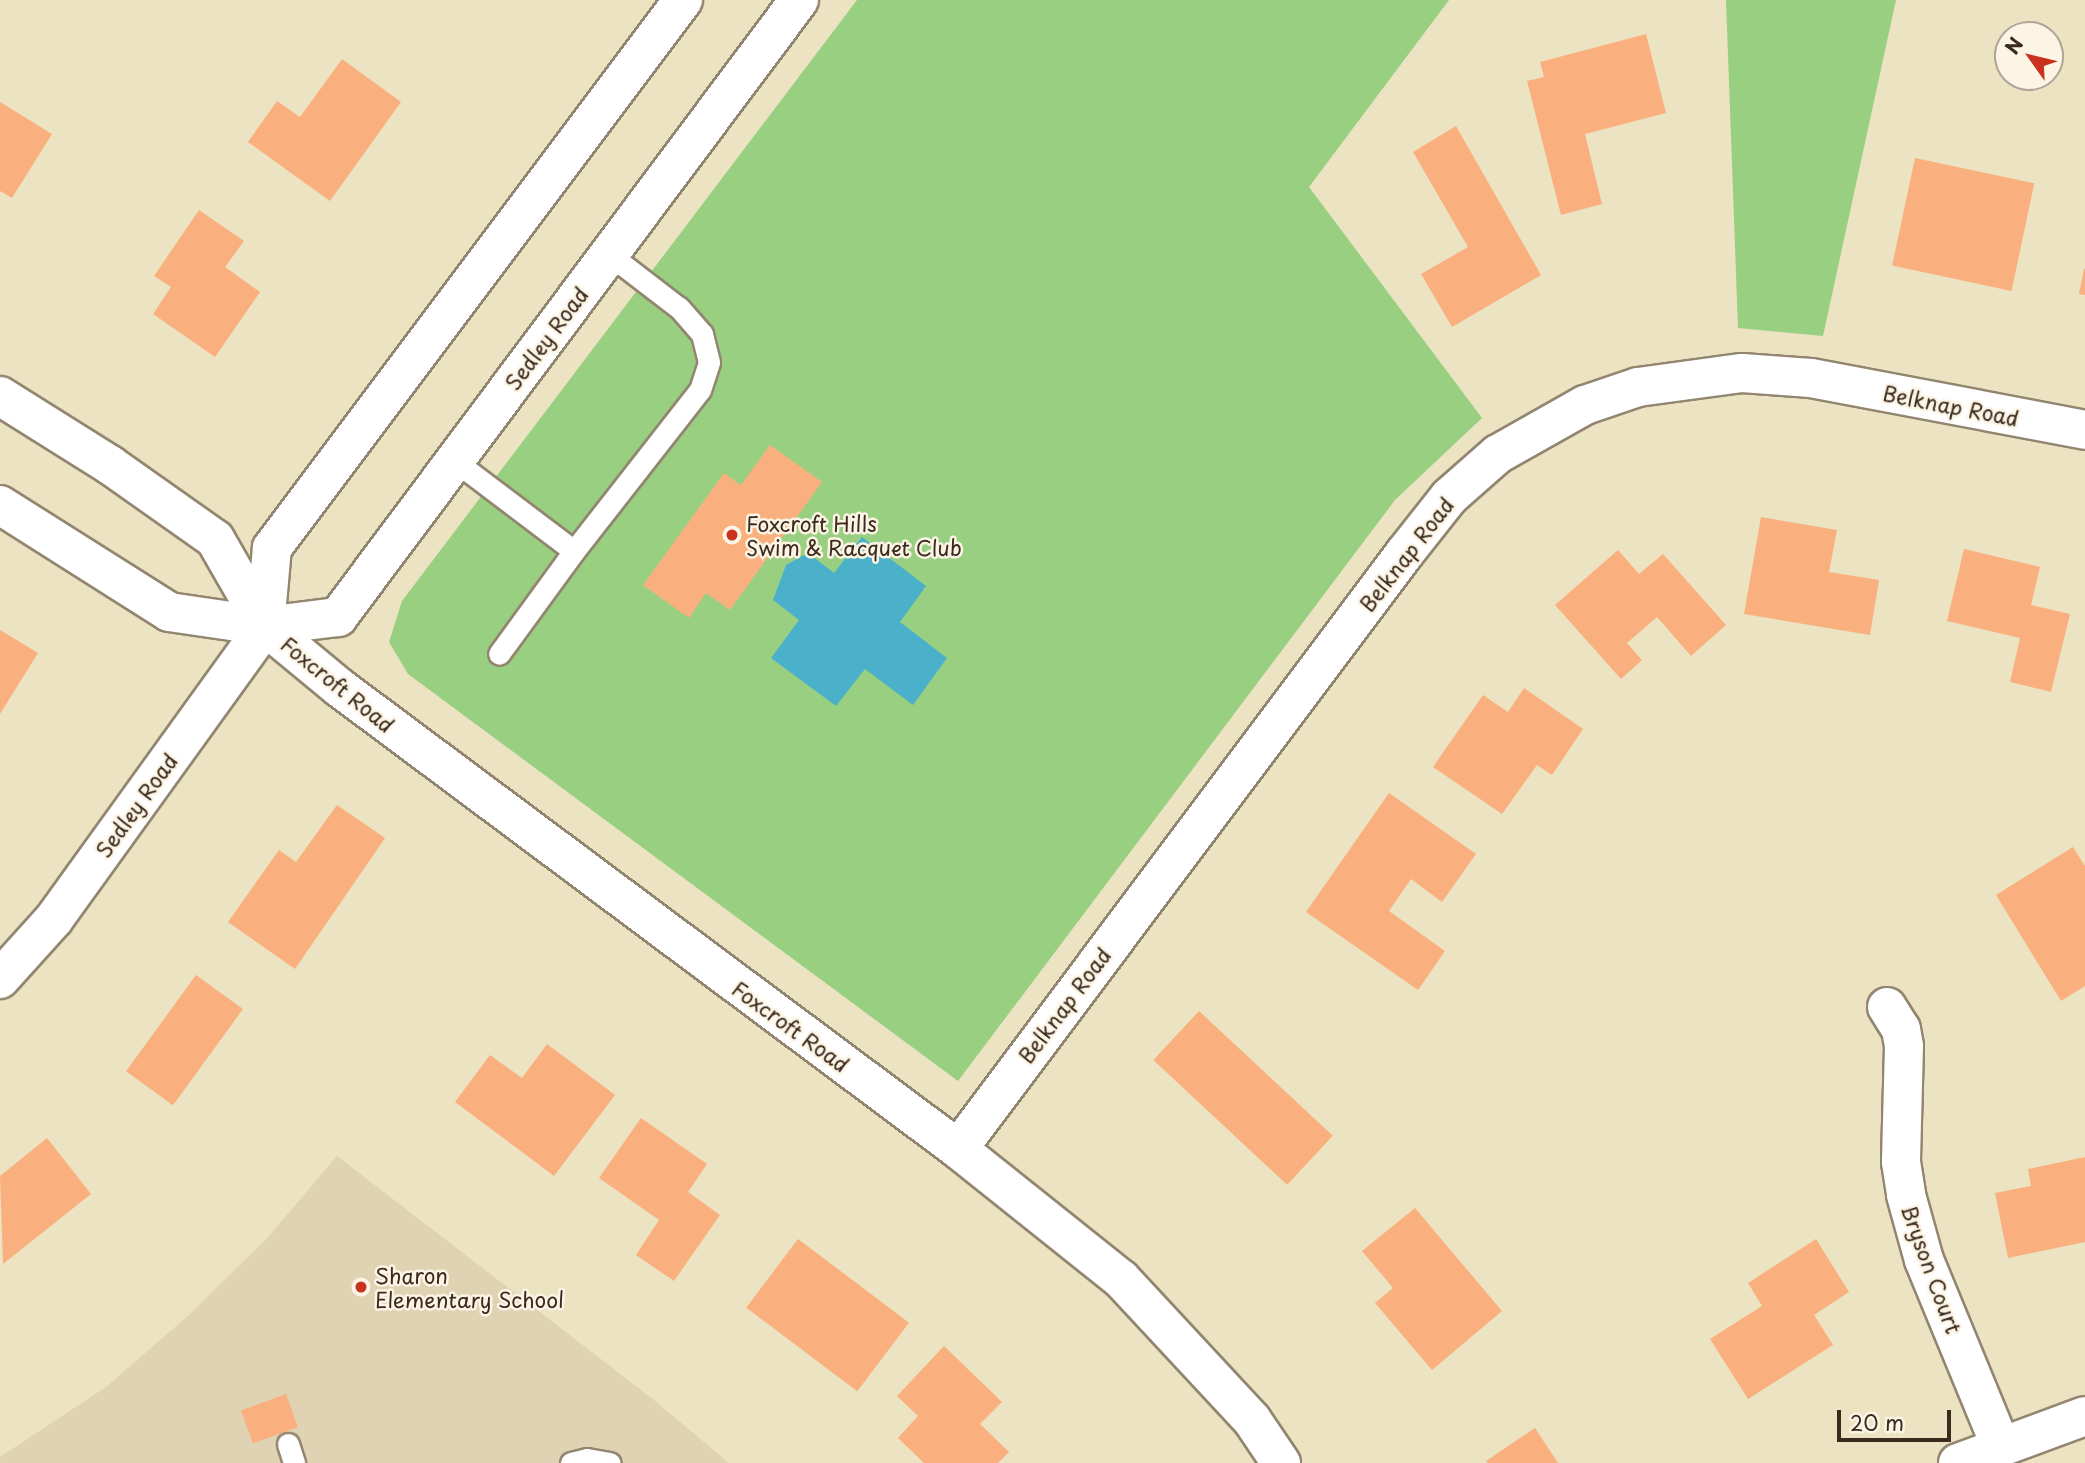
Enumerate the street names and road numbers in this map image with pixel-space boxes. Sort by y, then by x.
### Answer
street label: Sedley Road [499,281,593,395]
street label: Belknap Road [1881,379,2021,431]
street label: Belknap Road [1354,492,1458,616]
street label: Foxcroft Road [276,630,400,738]
street label: Sedley Road [89,747,183,863]
street label: Belknap Road [1012,942,1116,1068]
street label: Foxcroft Road [727,975,855,1077]
street label: Bryson Court [1897,1201,1967,1337]

